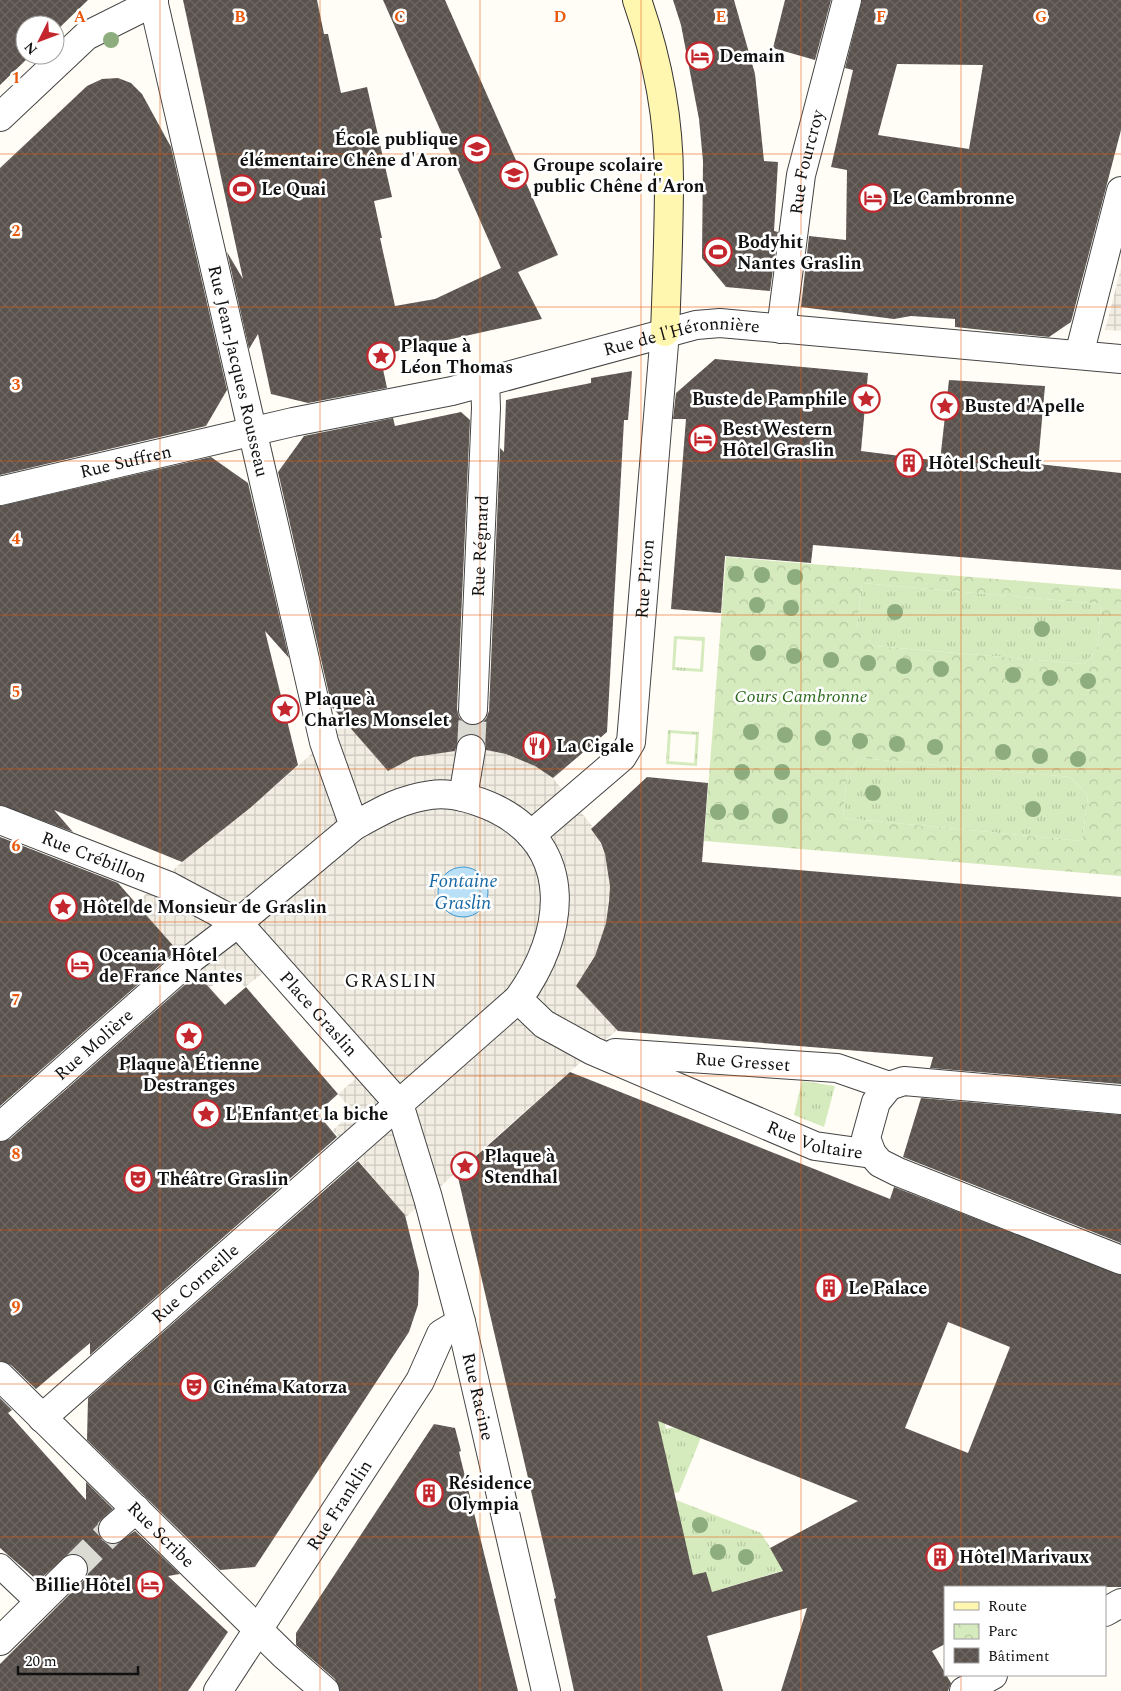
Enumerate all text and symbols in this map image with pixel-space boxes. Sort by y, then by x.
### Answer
text: A [74,5,87,29]
text: B [234,5,246,29]
text: C [394,5,406,29]
text: D [554,5,567,29]
text: E [716,5,726,29]
text: F [876,5,886,29]
text: G [1035,5,1047,29]
north arrow [15,15,65,65]
text: N [19,37,42,60]
hotel icon: Demain [685,41,715,71]
place label: Demain [719,43,785,70]
text: 1 [12,66,20,90]
street label: Rue Fourcroy [782,105,831,216]
place label: École publique élémentaire Chêne d'Aron [240,126,458,174]
school or university icon: École publique élémentaire Chêne d'Aron [462,134,492,164]
place label: Groupe scolaire public Chêne d'Aron [533,152,705,200]
school or university icon: Groupe scolaire public Chêne d'Aron [499,160,529,190]
sports icon: Le Quai [227,174,257,204]
place label: Le Quai [261,176,326,203]
hotel icon: Le Cambronne [858,183,888,213]
place label: Le Cambronne [892,185,1014,212]
text: 2 [12,219,21,243]
place label: Bodyhit Nantes Graslin [737,229,862,277]
sports icon: Bodyhit Nantes Graslin [703,237,733,267]
street label: Rue Jean-Jacques Rousseau [200,262,276,480]
street label: Rue de l'Héronnière [600,309,761,363]
place label: Plaque à Léon Thomas [400,333,513,381]
place icon: Plaque à Léon Thomas [366,341,396,371]
text: 3 [12,373,21,397]
place icon: Buste de Pamphile [851,384,881,414]
place label: Buste de Pamphile [692,386,847,413]
place icon: Buste d'Apelle [930,391,960,421]
place label: Buste d'Apelle [964,393,1085,420]
place label: Best Western Hôtel Graslin [722,416,834,464]
hotel icon: Best Western Hôtel Graslin [688,424,718,454]
street label: Rue Suffren [77,438,174,485]
building icon: Hôtel Scheult [894,448,924,478]
place label: Hôtel Scheult [928,450,1042,477]
street label: Rue Régnard [464,495,496,598]
text: 4 [12,527,21,551]
street label: Rue Piron [628,538,661,620]
text: 5 [12,680,20,704]
park label: Cours Cambronne [734,683,868,710]
place label: Plaque à Charles Monselet [304,686,449,734]
place icon: Plaque à Charles Monselet [270,694,300,724]
restaurant icon: La Cigale [522,731,552,761]
place label: La Cigale [556,733,634,760]
street label: Rue Crébillon [38,824,151,889]
text: 6 [12,834,21,858]
water label: Fontaine Graslin [428,867,498,918]
place icon: Hôtel de Monsieur de Graslin [48,892,78,922]
place label: Hôtel de Monsieur de Graslin [82,894,327,921]
place label: Oceania Hôtel de France Nantes [99,942,243,990]
hotel icon: Oceania Hôtel de France Nantes [65,950,95,980]
street label: Place Graslin [273,965,364,1063]
district label: GRASLIN [345,967,437,996]
text: 7 [12,988,21,1012]
street label: Rue Molière [48,1002,139,1087]
place icon: Plaque à Étienne Destranges [174,1021,204,1051]
street label: Rue Gresset [694,1045,791,1078]
place label: Plaque à Étienne Destranges [118,1051,260,1099]
place icon: L'Enfant et la biche [191,1099,221,1129]
place label: L'Enfant et la biche [225,1101,388,1128]
street label: Rue Voltaire [763,1113,865,1166]
text: 8 [12,1142,21,1166]
place label: Plaque à Stendhal [484,1143,558,1191]
place icon: Plaque à Stendhal [450,1151,480,1181]
theatre icon: Théâtre Graslin [123,1164,153,1194]
place label: Théâtre Graslin [157,1166,289,1193]
street label: Rue Corneille [145,1237,245,1329]
building icon: Le Palace [814,1273,844,1303]
place label: Le Palace [848,1275,927,1302]
text: 9 [12,1295,21,1319]
street label: Rue Racine [455,1350,501,1443]
theatre icon: Cinéma Katorza [179,1372,209,1402]
place label: Cinéma Katorza [213,1374,348,1401]
street label: Rue Franklin [300,1454,379,1556]
place label: Résidence Olympia [448,1470,532,1518]
building icon: Résidence Olympia [414,1478,444,1508]
street label: Rue Scribe [121,1495,201,1574]
building icon: Hôtel Marivaux [925,1542,955,1572]
place label: Hôtel Marivaux [959,1544,1089,1571]
hotel icon: Billie Hôtel [135,1570,165,1600]
place label: Billie Hôtel [35,1572,131,1599]
legend [944,1586,1106,1676]
text: Route [988,1595,1027,1618]
text: Parc [988,1620,1018,1643]
scale bar [18,1644,138,1676]
text: Bâtiment [988,1645,1049,1668]
text: 20 m [25,1650,57,1673]

